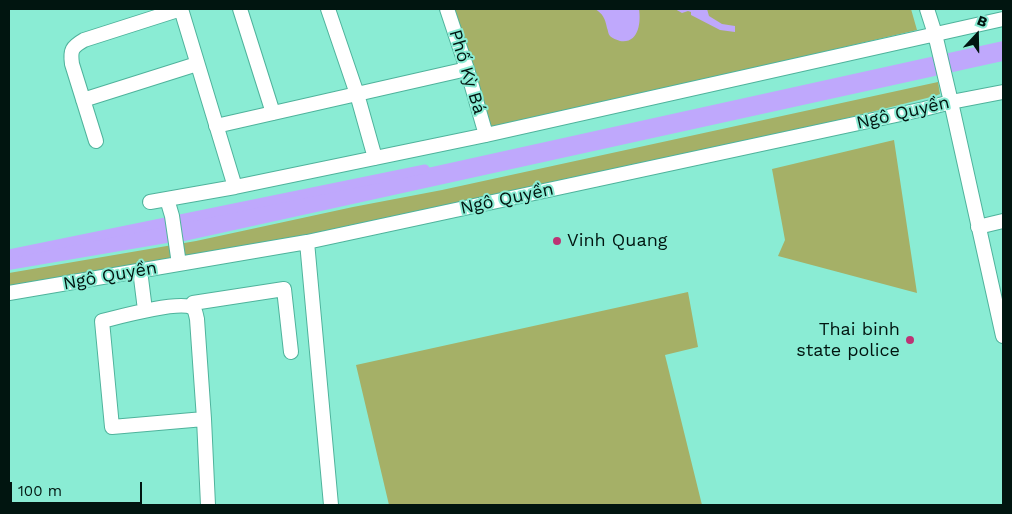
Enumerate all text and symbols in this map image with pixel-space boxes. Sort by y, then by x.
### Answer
north arrow [952,10,1002,60]
text: B [975,12,990,30]
street label: Phố Kỳ Bá [444,27,490,117]
street label: Ngô Quyền [854,92,952,134]
street label: Ngô Quyền [458,179,556,219]
place label: Vinh Quang [567,230,667,252]
marker: Vinh Quang [551,235,563,247]
street label: Ngô Quyền [61,257,159,295]
place label: Thai binh state police [796,319,900,362]
marker: Thai binh state police [904,334,916,346]
scale bar [12,472,145,504]
text: 100 m [18,482,62,500]

